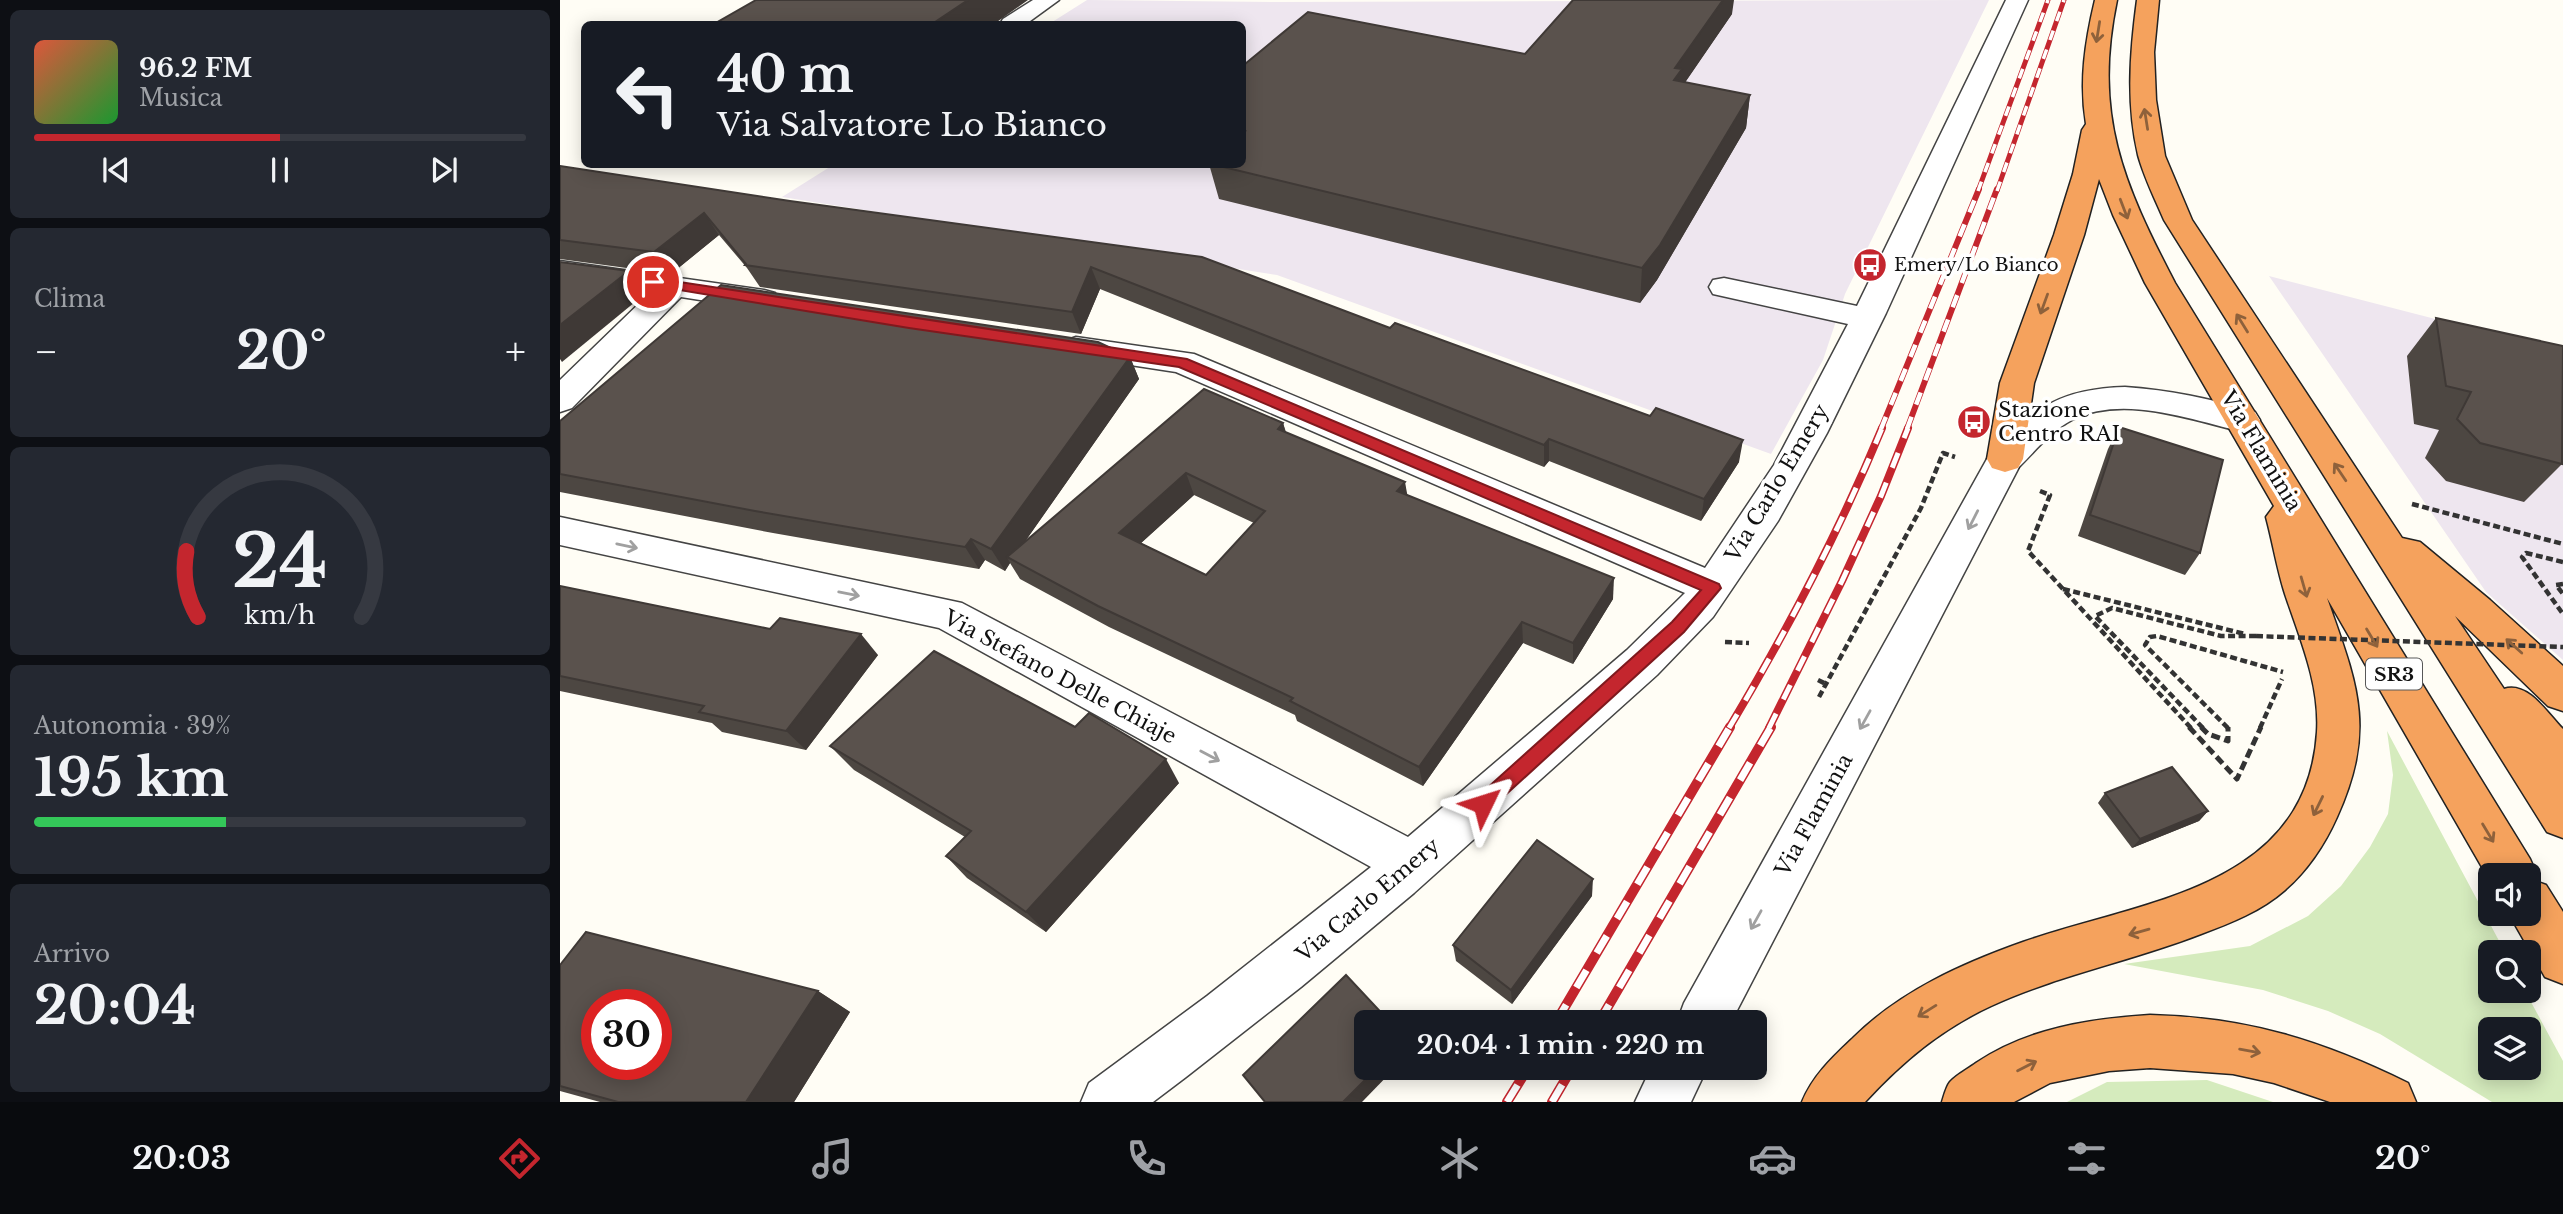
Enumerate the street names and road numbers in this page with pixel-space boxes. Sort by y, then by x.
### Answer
street label: Via Flaminia [2214,385,2307,516]
street label: Via Carlo Emery [1719,399,1835,567]
street label: Via Stefano Delle Chiaje [938,604,1181,749]
road number: SR3 [2366,659,2422,690]
street label: Via Flaminia [1769,749,1859,882]
street label: Via Carlo Emery [1290,832,1445,968]

